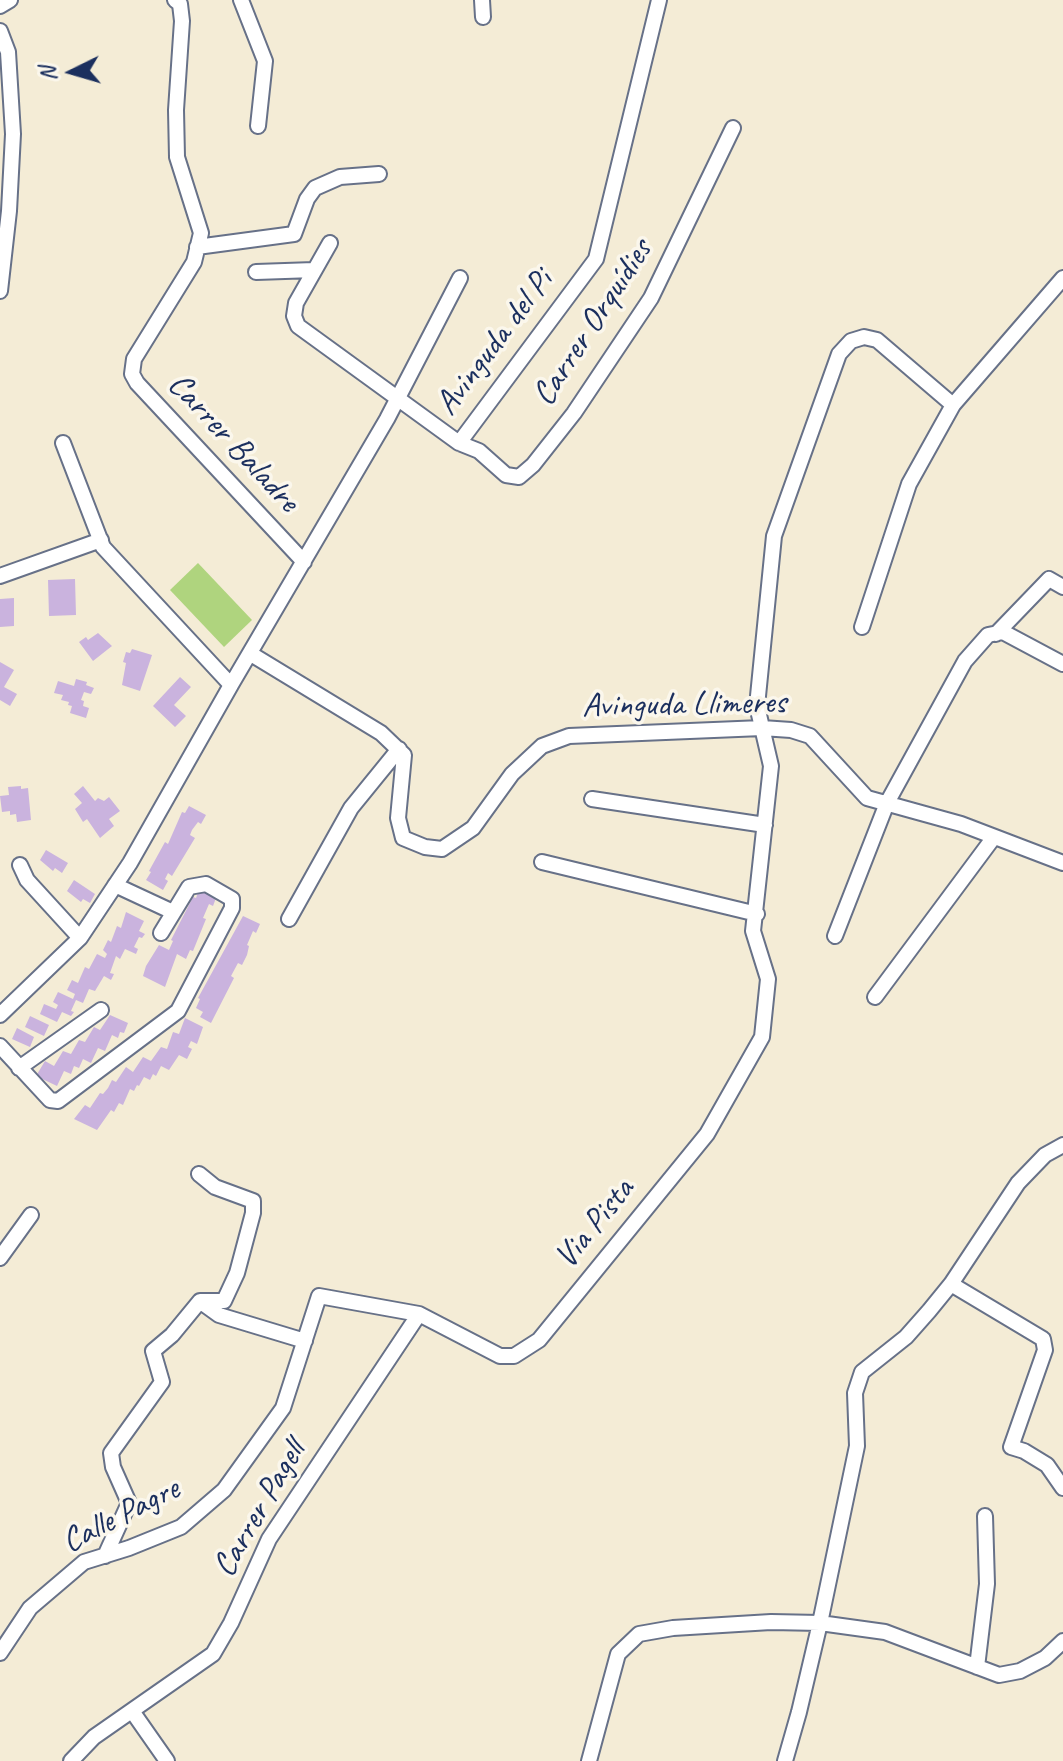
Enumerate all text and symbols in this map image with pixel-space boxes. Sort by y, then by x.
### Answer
north arrow [32,32,112,112]
text: N [34,66,63,82]
street label: Carrer Orquídies [524,232,662,414]
street label: Avinguda del Pi [427,262,563,424]
street label: Carrer Baladre [158,365,308,521]
street label: Avinguda Llimeres [582,683,786,727]
street label: Via Pista [546,1171,644,1277]
street label: Carrer Pagell [205,1434,315,1584]
street label: Calle Pagre [55,1469,187,1563]

